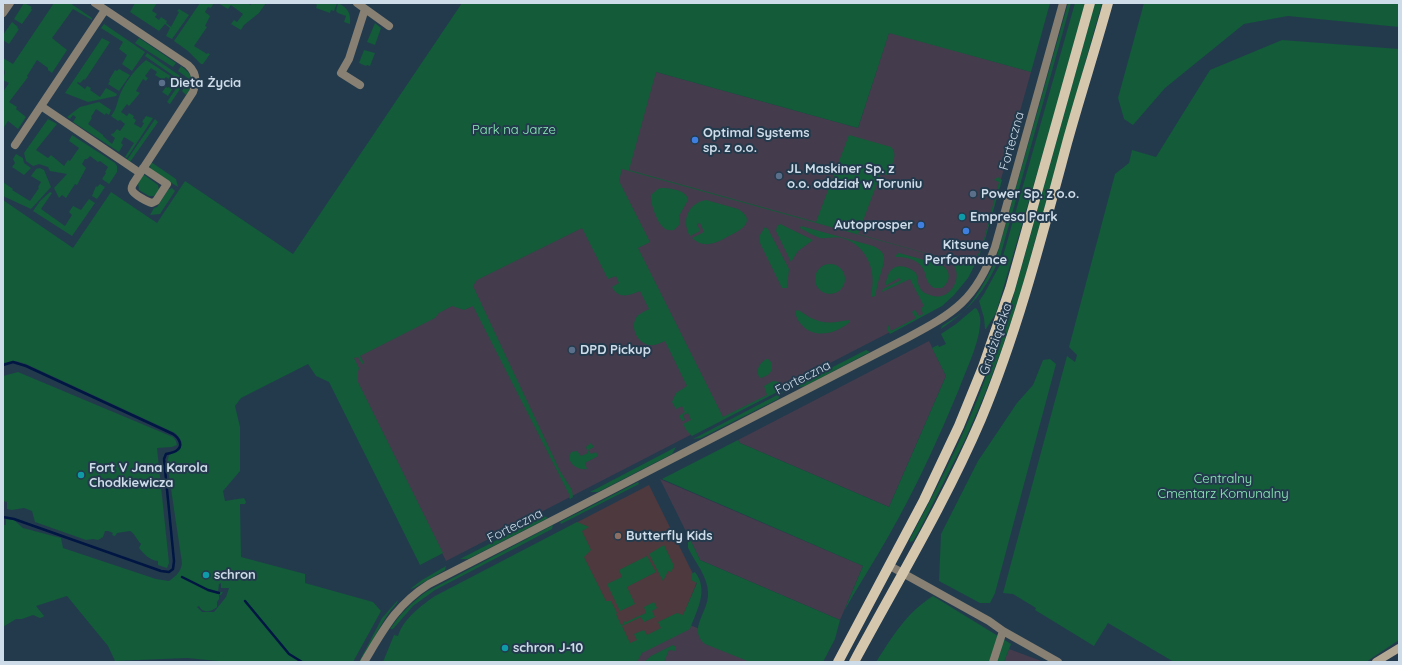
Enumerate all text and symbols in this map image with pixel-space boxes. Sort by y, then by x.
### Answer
place label: Dieta Życia [170,75,241,91]
marker: Dieta Życia [157,78,167,88]
street label: Forteczna [996,110,1028,172]
park label: Park na Jarze [472,122,556,138]
place label: Optimal Systems sp. z o.o. [703,125,809,156]
marker: Optimal Systems sp. z o.o. [690,135,700,145]
place label: JL Maskiner Sp. z o.o. oddział w Toruniu [787,161,922,192]
marker: JL Maskiner Sp. z o.o. oddział w Toruniu [774,171,784,181]
place label: Power Sp. z o.o. [981,186,1079,202]
marker: Power Sp. z o.o. [968,189,978,199]
place label: Empresa Park [970,209,1058,225]
marker: Empresa Park [957,212,967,222]
place label: Autoprosper [834,217,913,233]
marker: Autoprosper [916,220,926,230]
marker: Kitsune Performance [961,226,971,236]
place label: Kitsune Performance [925,237,1007,268]
street label: Grudziądzka [976,301,1016,377]
place label: DPD Pickup [580,342,651,358]
marker: DPD Pickup [567,345,577,355]
street label: Forteczna [773,357,833,399]
place label: Fort V Jana Karola Chodkiewicza [89,460,208,491]
marker: Fort V Jana Karola Chodkiewicza [76,470,86,480]
park label: Centralny Cmentarz Komunalny [1157,471,1289,502]
street label: Forteczna [485,505,545,547]
place label: Butterfly Kids [626,528,713,544]
marker: Butterfly Kids [613,531,623,541]
place label: schron [214,567,256,583]
marker: schron [201,570,211,580]
place label: schron J-10 [513,640,583,656]
marker: schron J-10 [500,643,510,653]

